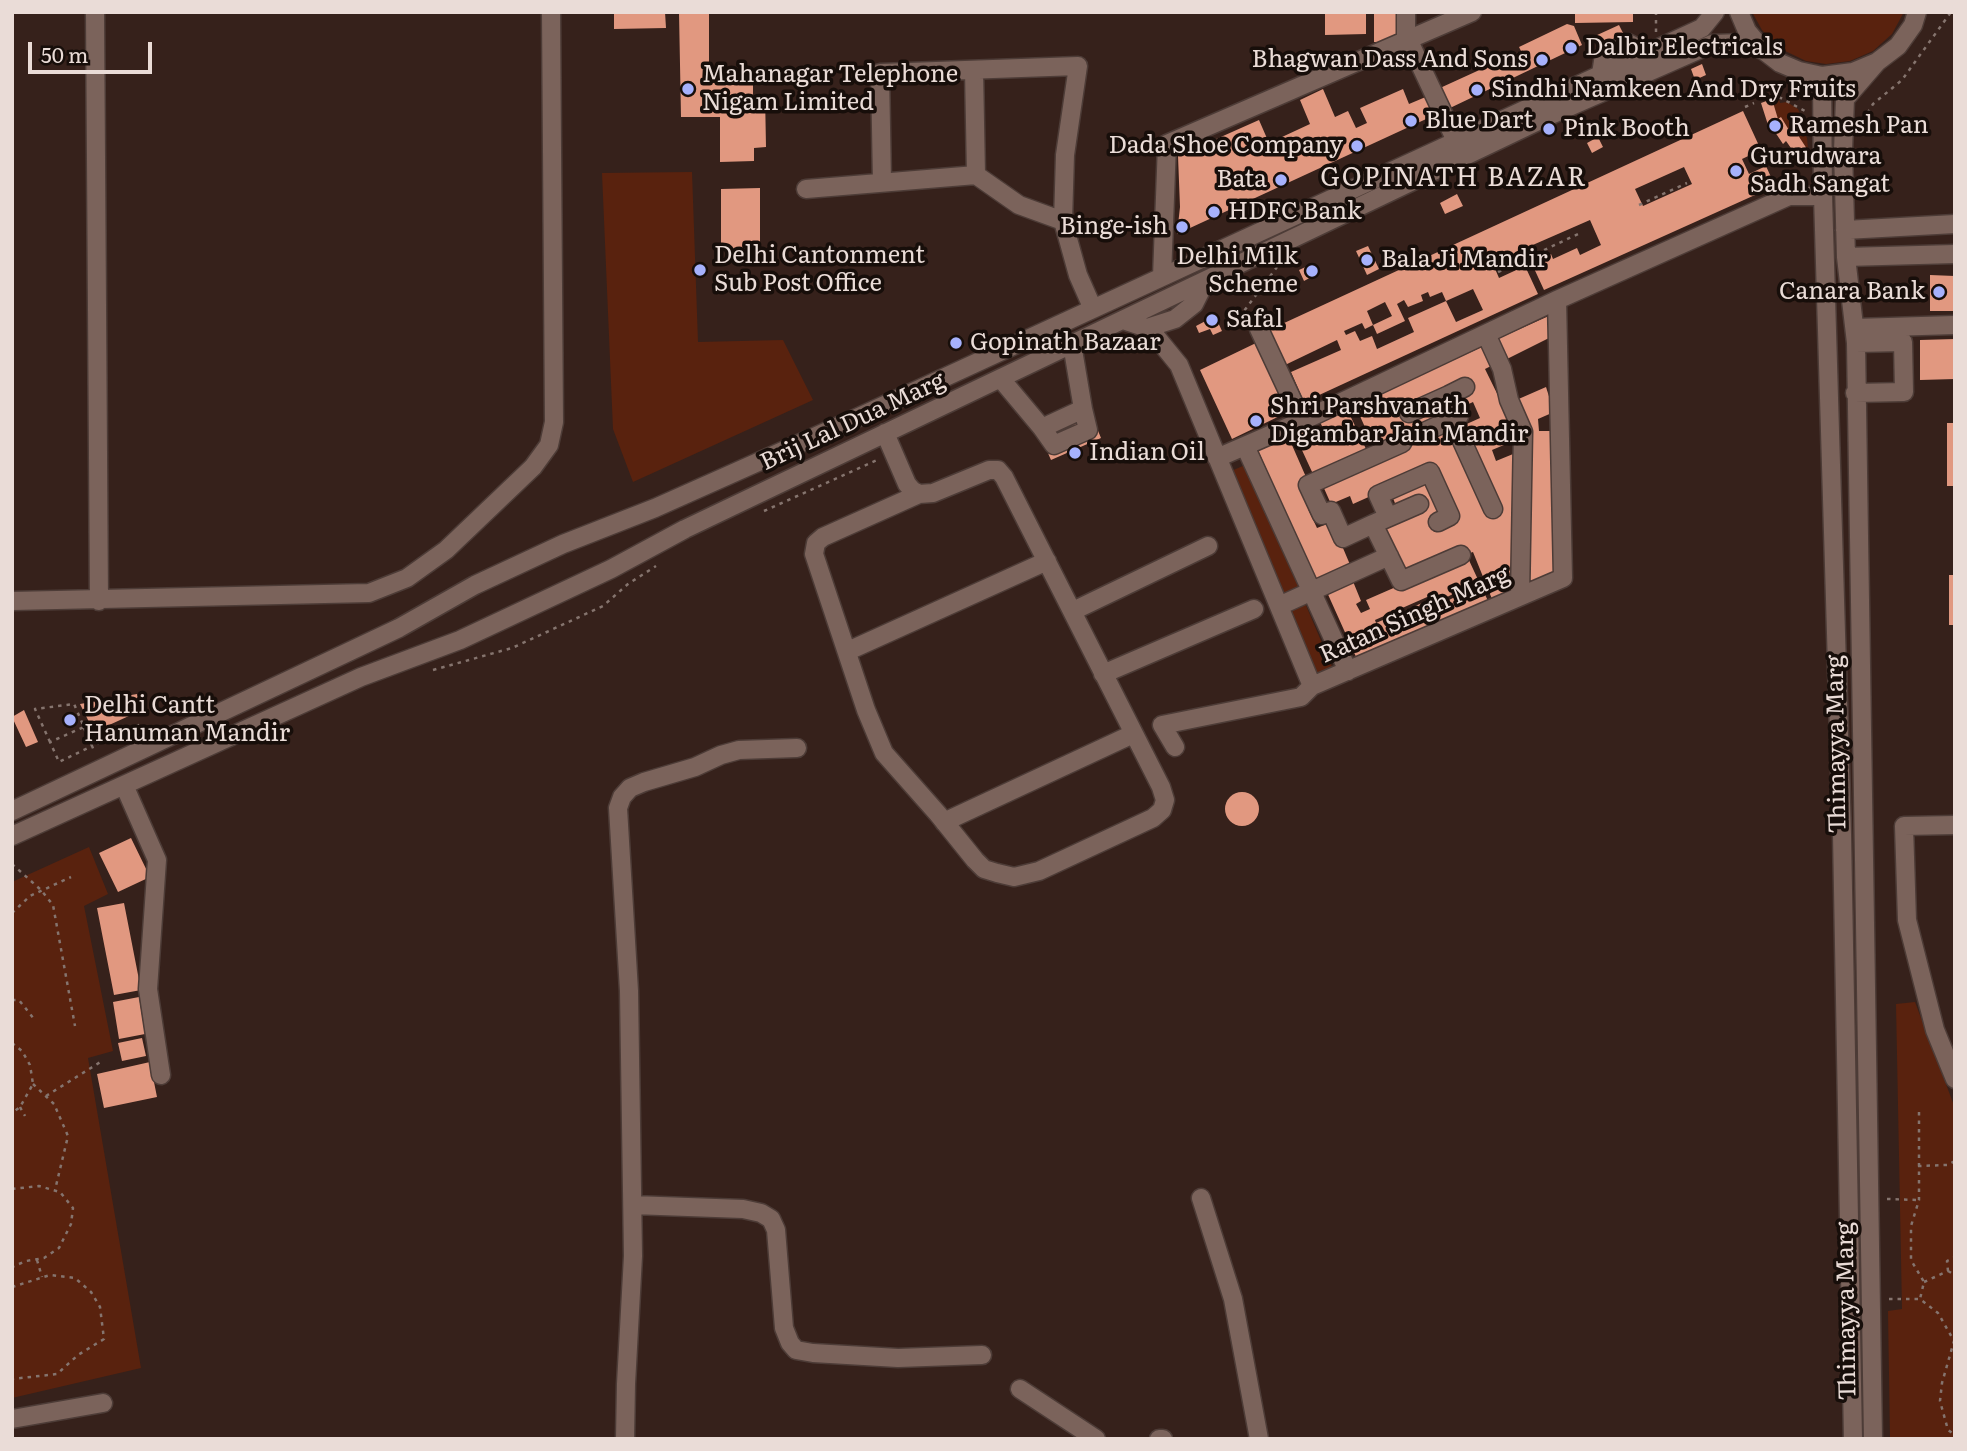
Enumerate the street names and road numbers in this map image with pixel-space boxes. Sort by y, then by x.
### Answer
street label: Brij Lal Dua Marg [756,367,950,477]
street label: Ratan Singh Marg [1315,560,1515,670]
street label: Thimayya Marg [1821,654,1853,834]
street label: Thimayya Marg [1831,1221,1863,1401]

